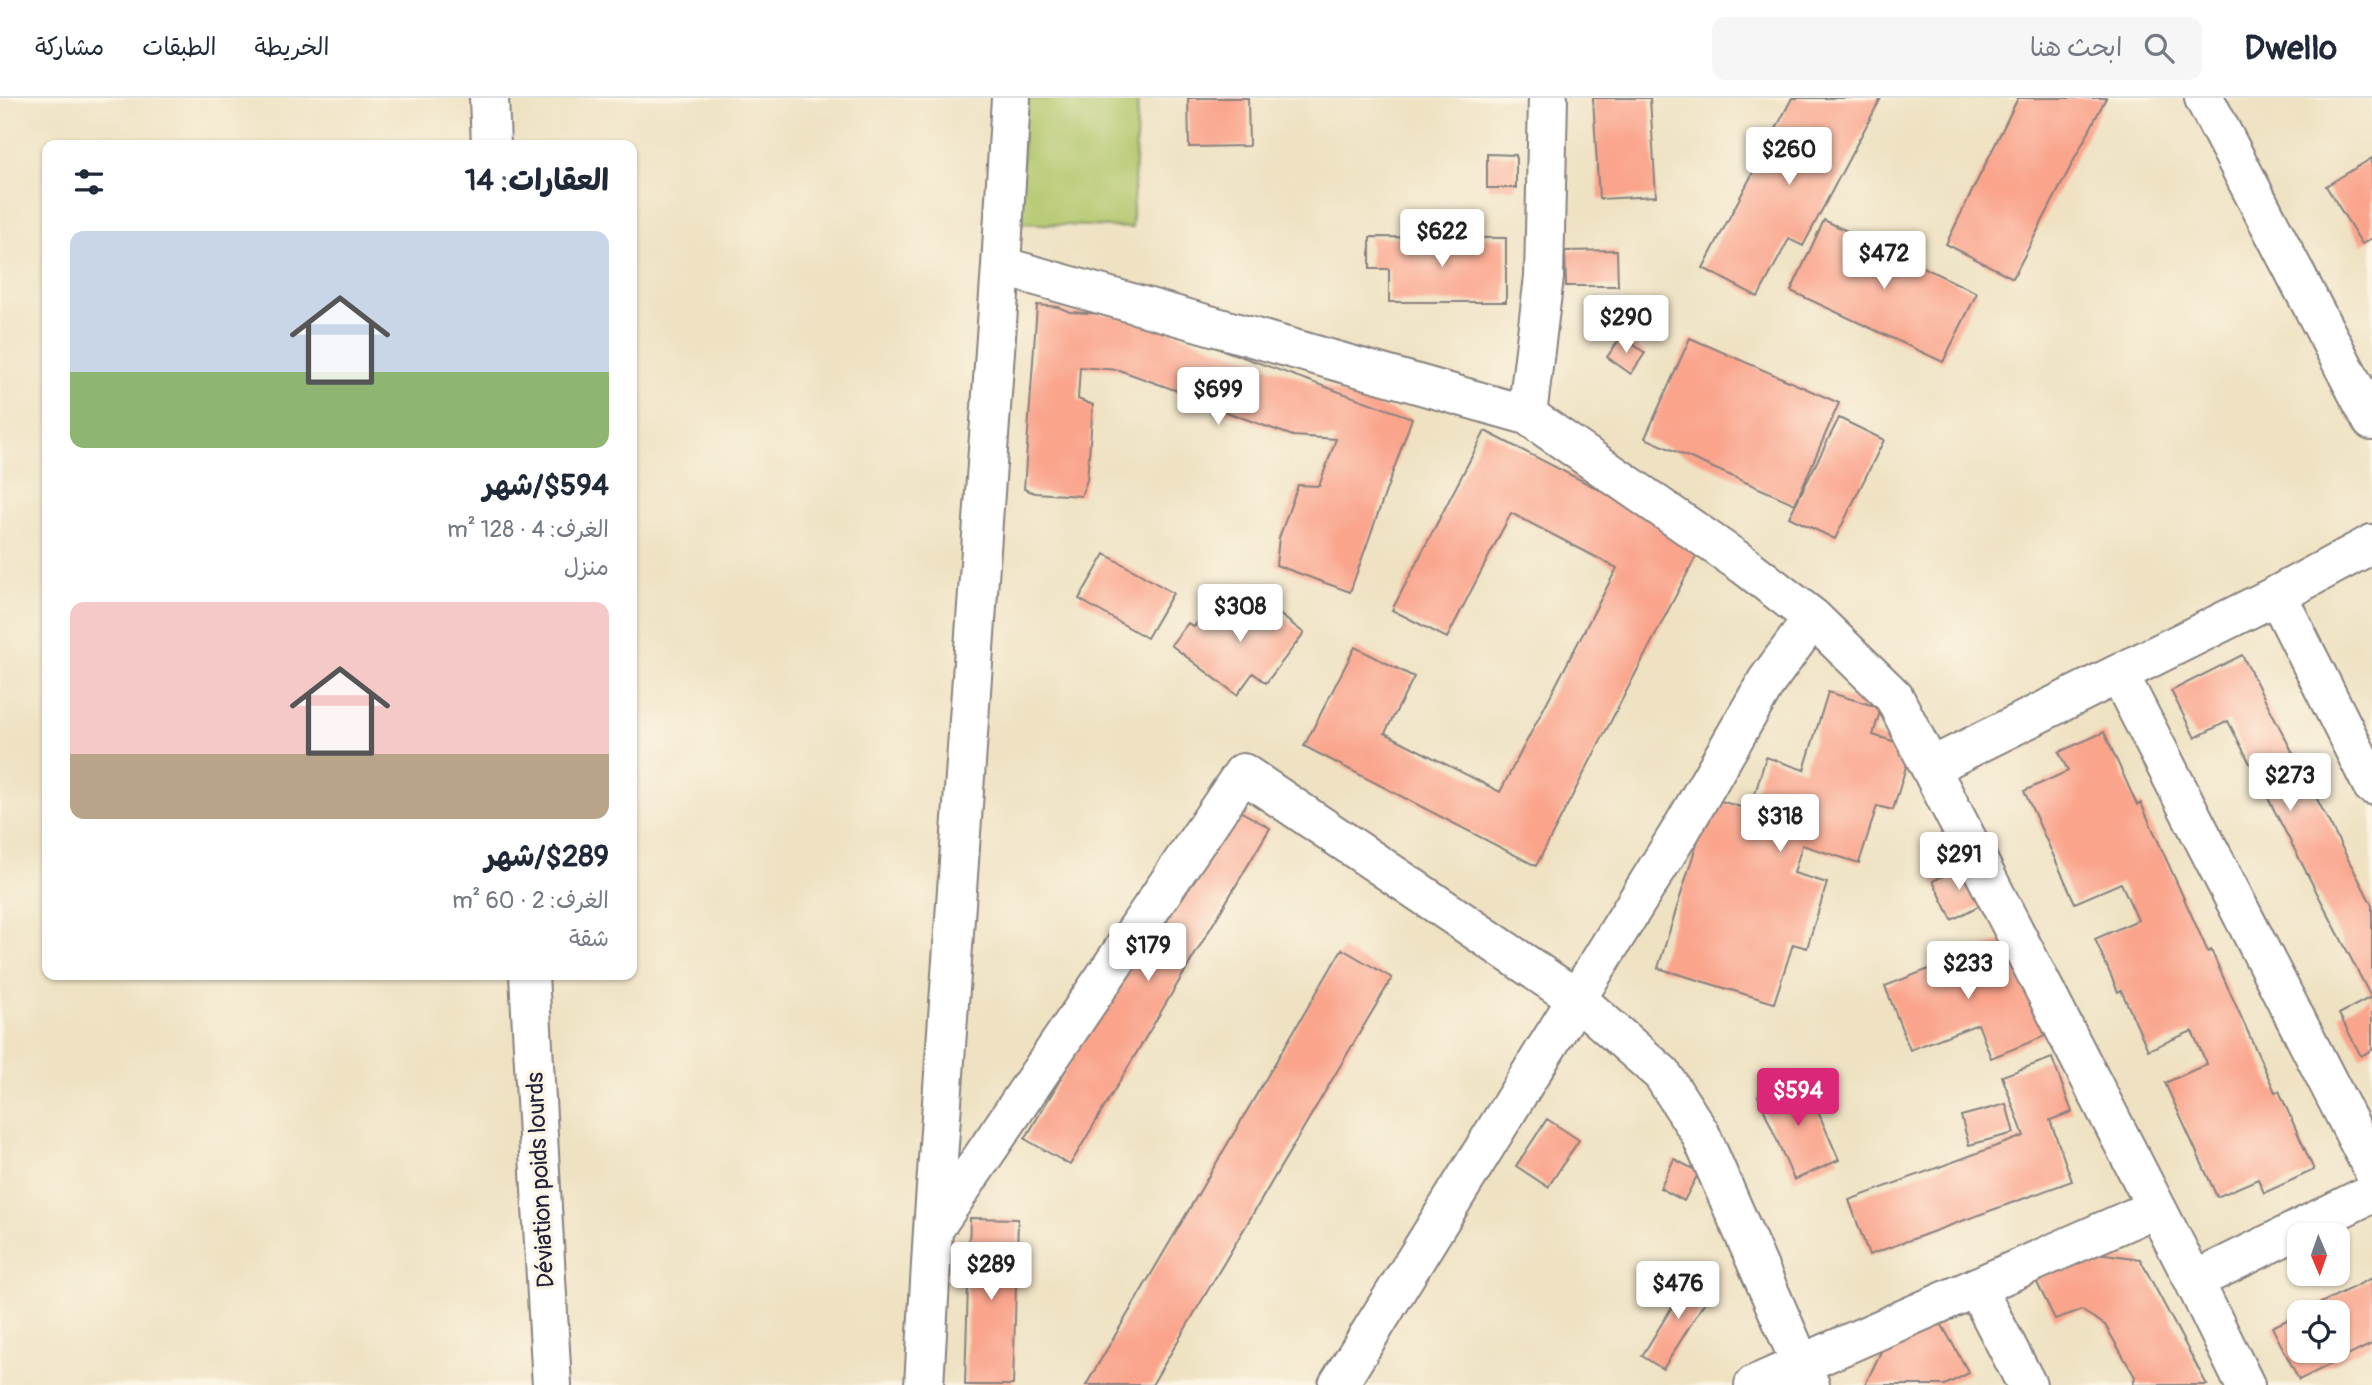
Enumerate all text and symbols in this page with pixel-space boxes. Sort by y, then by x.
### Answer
search box [1712,17,2202,80]
text: Dwello [2244,28,2337,69]
icon: search [2140,29,2178,67]
text: ابحث هنا [2030,32,2122,64]
text: مشاركة [35,33,104,62]
text: الطبقات [142,33,217,62]
text: الخريطة [255,33,329,62]
pin: $260 [1748,127,1830,187]
text: $260 [1762,135,1816,164]
text: العقارات: 14 [465,162,609,199]
icon: filters [70,163,108,201]
pin: $622 [1401,209,1483,269]
text: $622 [1416,217,1468,246]
pin: $472 [1843,232,1925,291]
text: $472 [1859,239,1909,268]
icon: home [277,277,403,403]
pin: $290 [1585,296,1667,355]
text: $290 [1600,303,1652,332]
pin: $699 [1177,368,1259,427]
text: $699 [1193,375,1243,404]
text: $594/شهر [483,467,609,504]
text: الغرف: 4 · 128 m² [447,515,609,544]
text: منزل [564,553,609,582]
pin: $308 [1199,584,1281,644]
text: $308 [1214,592,1266,621]
icon: home [277,648,403,774]
pin: $273 [2249,754,2331,813]
text: $273 [2265,761,2315,790]
pin: $318 [1739,794,1821,854]
text: $318 [1757,802,1803,831]
pin: $291 [1918,832,2000,892]
text: $289/شهر [485,838,609,875]
text: $291 [1936,840,1982,869]
text: الغرف: 2 · 60 m² [452,886,609,915]
text: شقة [569,924,609,953]
pin: $179 [1107,924,1189,983]
text: $179 [1125,931,1171,960]
pin: $233 [1927,942,2009,1001]
text: $233 [1943,949,1993,978]
pin: $594 [1757,1068,1839,1128]
street label: Déviation poids lourds [520,1071,561,1289]
text: $594 [1773,1076,1823,1105]
north arrow [2287,1223,2350,1286]
map controls [2287,1223,2350,1363]
pin: $289 [950,1242,1032,1302]
text: $289 [967,1250,1015,1279]
pin: $476 [1637,1262,1719,1321]
text: $476 [1652,1269,1704,1298]
button: locate [2287,1300,2350,1363]

